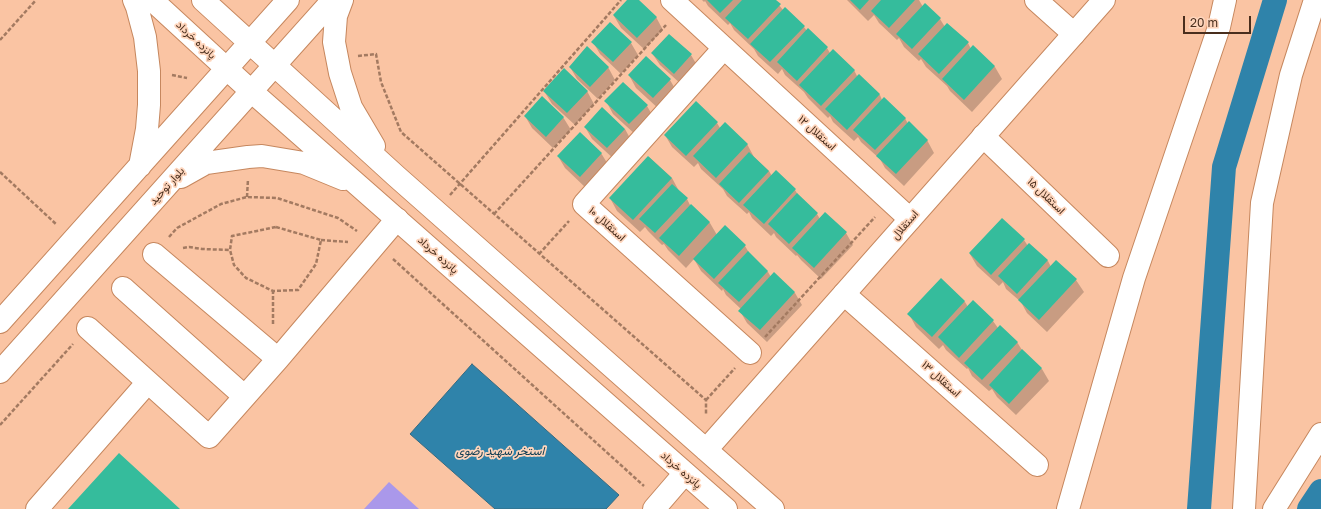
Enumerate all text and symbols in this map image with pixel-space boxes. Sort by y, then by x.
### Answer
scale bar [1185,8,1253,34]
text: 20 m [1190,15,1218,30]
street label: پانزده خرداد [173,18,219,62]
street label: استقلال ۱۲ [795,113,839,153]
street label: بلوار توحید [147,164,187,208]
street label: استقلال ۱۵ [1025,175,1067,217]
street label: استقلال ۱۰ [586,204,628,244]
street label: استقلال [889,208,921,242]
street label: پانزده خرداد [415,233,461,277]
street label: استقلال ۱۳ [919,358,963,400]
water label: استخر شهید رضوی [456,444,544,458]
street label: پانزده خرداد [658,449,704,491]

